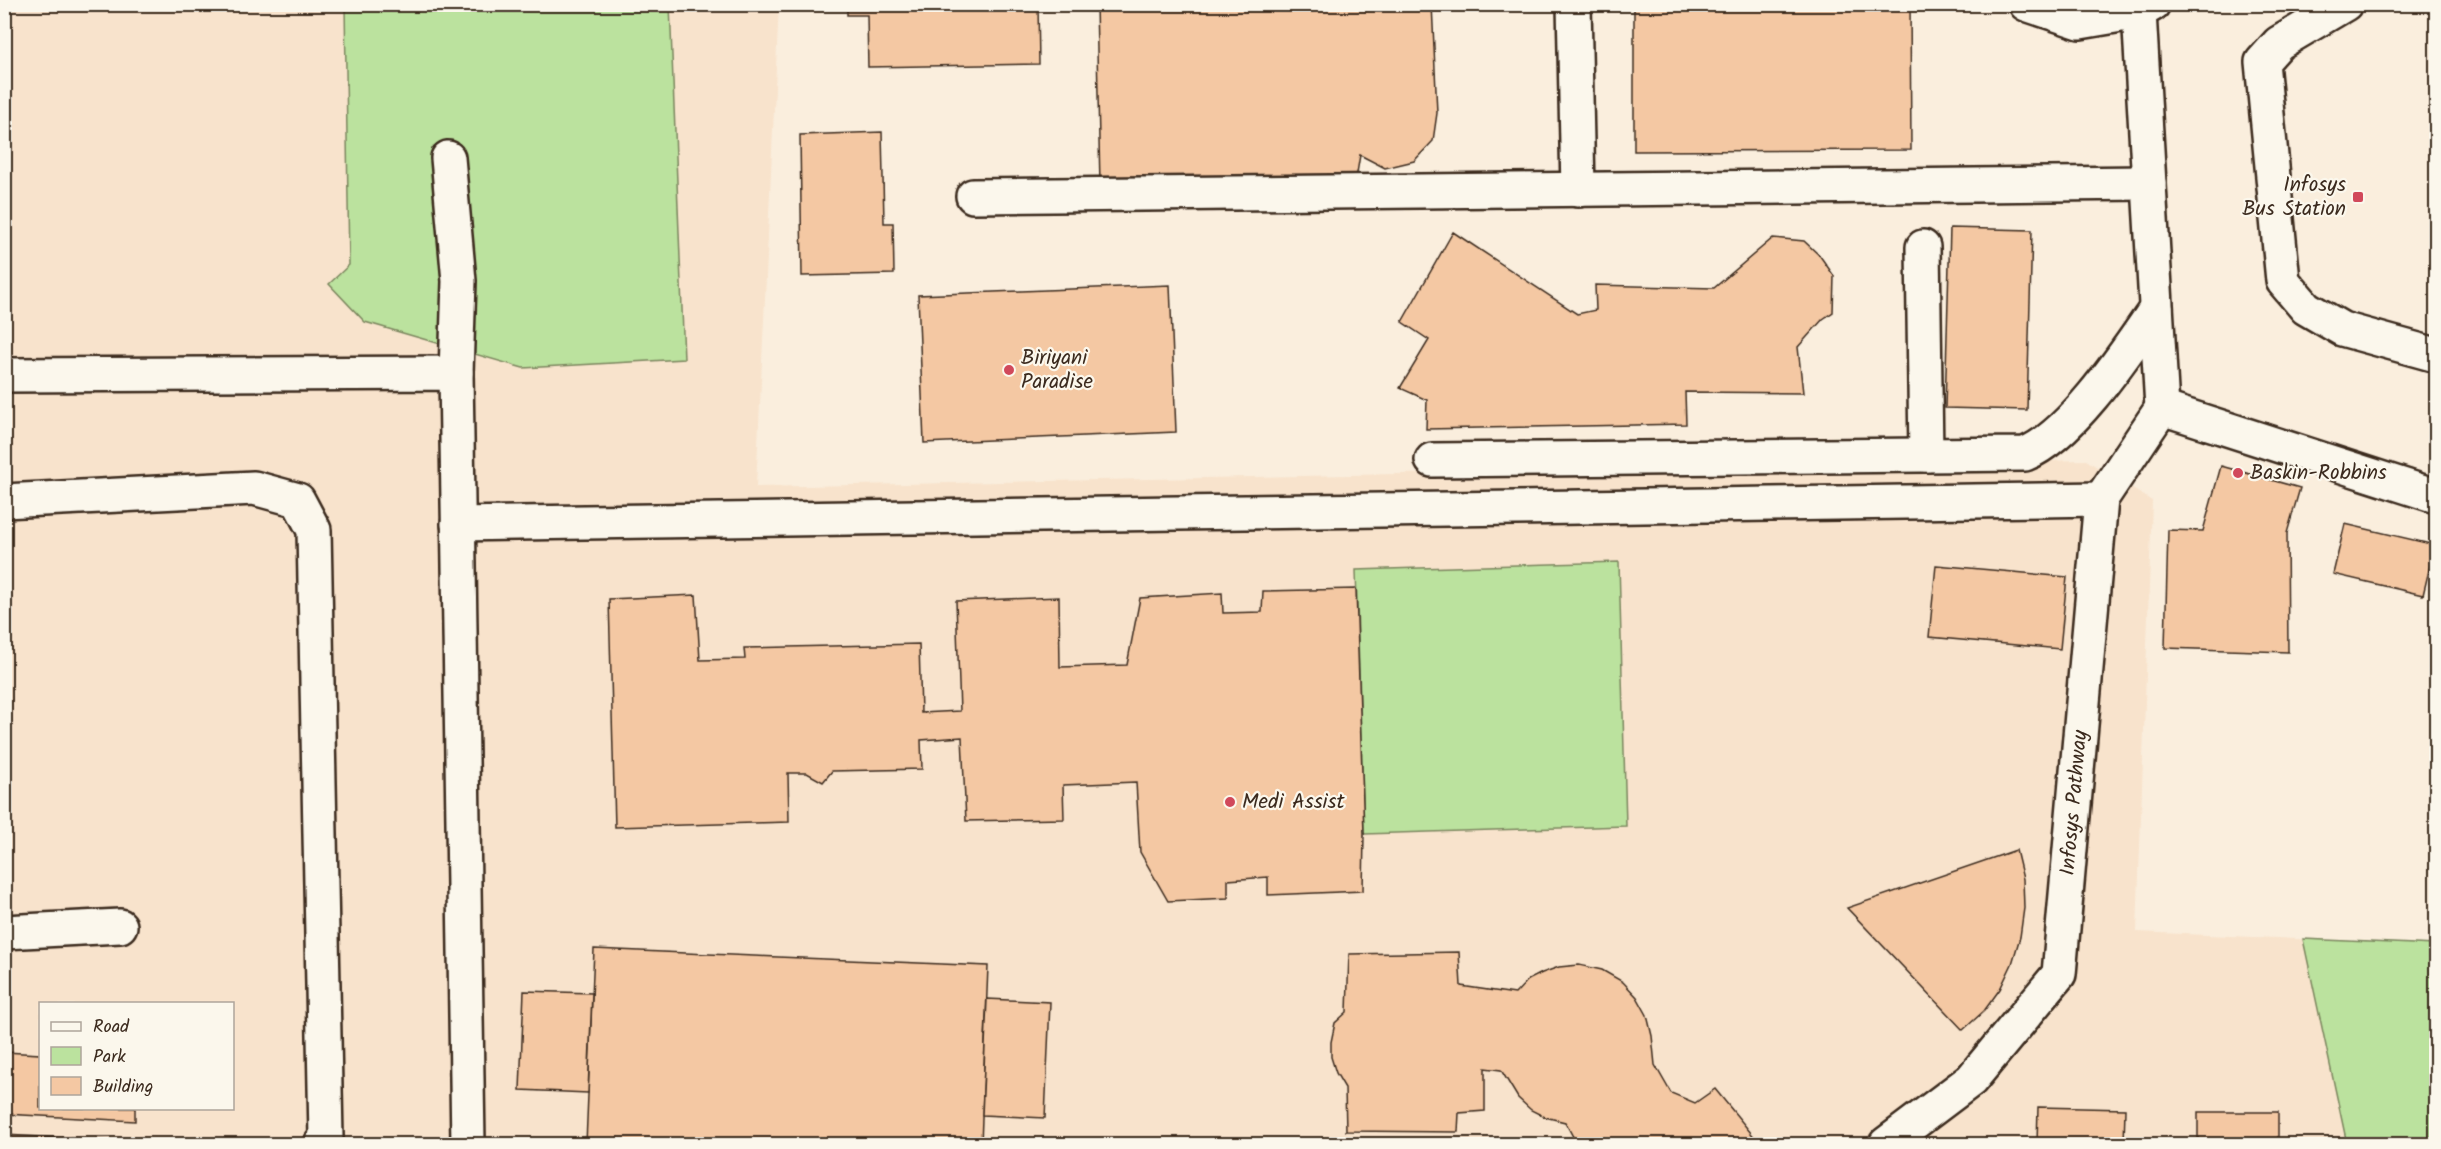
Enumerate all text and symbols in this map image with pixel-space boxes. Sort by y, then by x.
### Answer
place label: Infosys Bus Station [2242,169,2346,226]
marker: Infosys Bus Station [2351,190,2365,204]
place label: Biriyani Paradise [1021,342,1093,399]
marker: Biriyani Paradise [1002,363,1016,377]
place label: Baskin-Robbins [2250,457,2387,490]
marker: Baskin-Robbins [2231,466,2245,480]
street label: Infosys Pathway [2051,729,2097,877]
place label: Medi Assist [1242,786,1346,819]
marker: Medi Assist [1223,795,1237,809]
legend [39,1002,234,1110]
text: Road [93,1013,130,1042]
text: Park [93,1043,126,1072]
text: Building [93,1073,153,1102]

